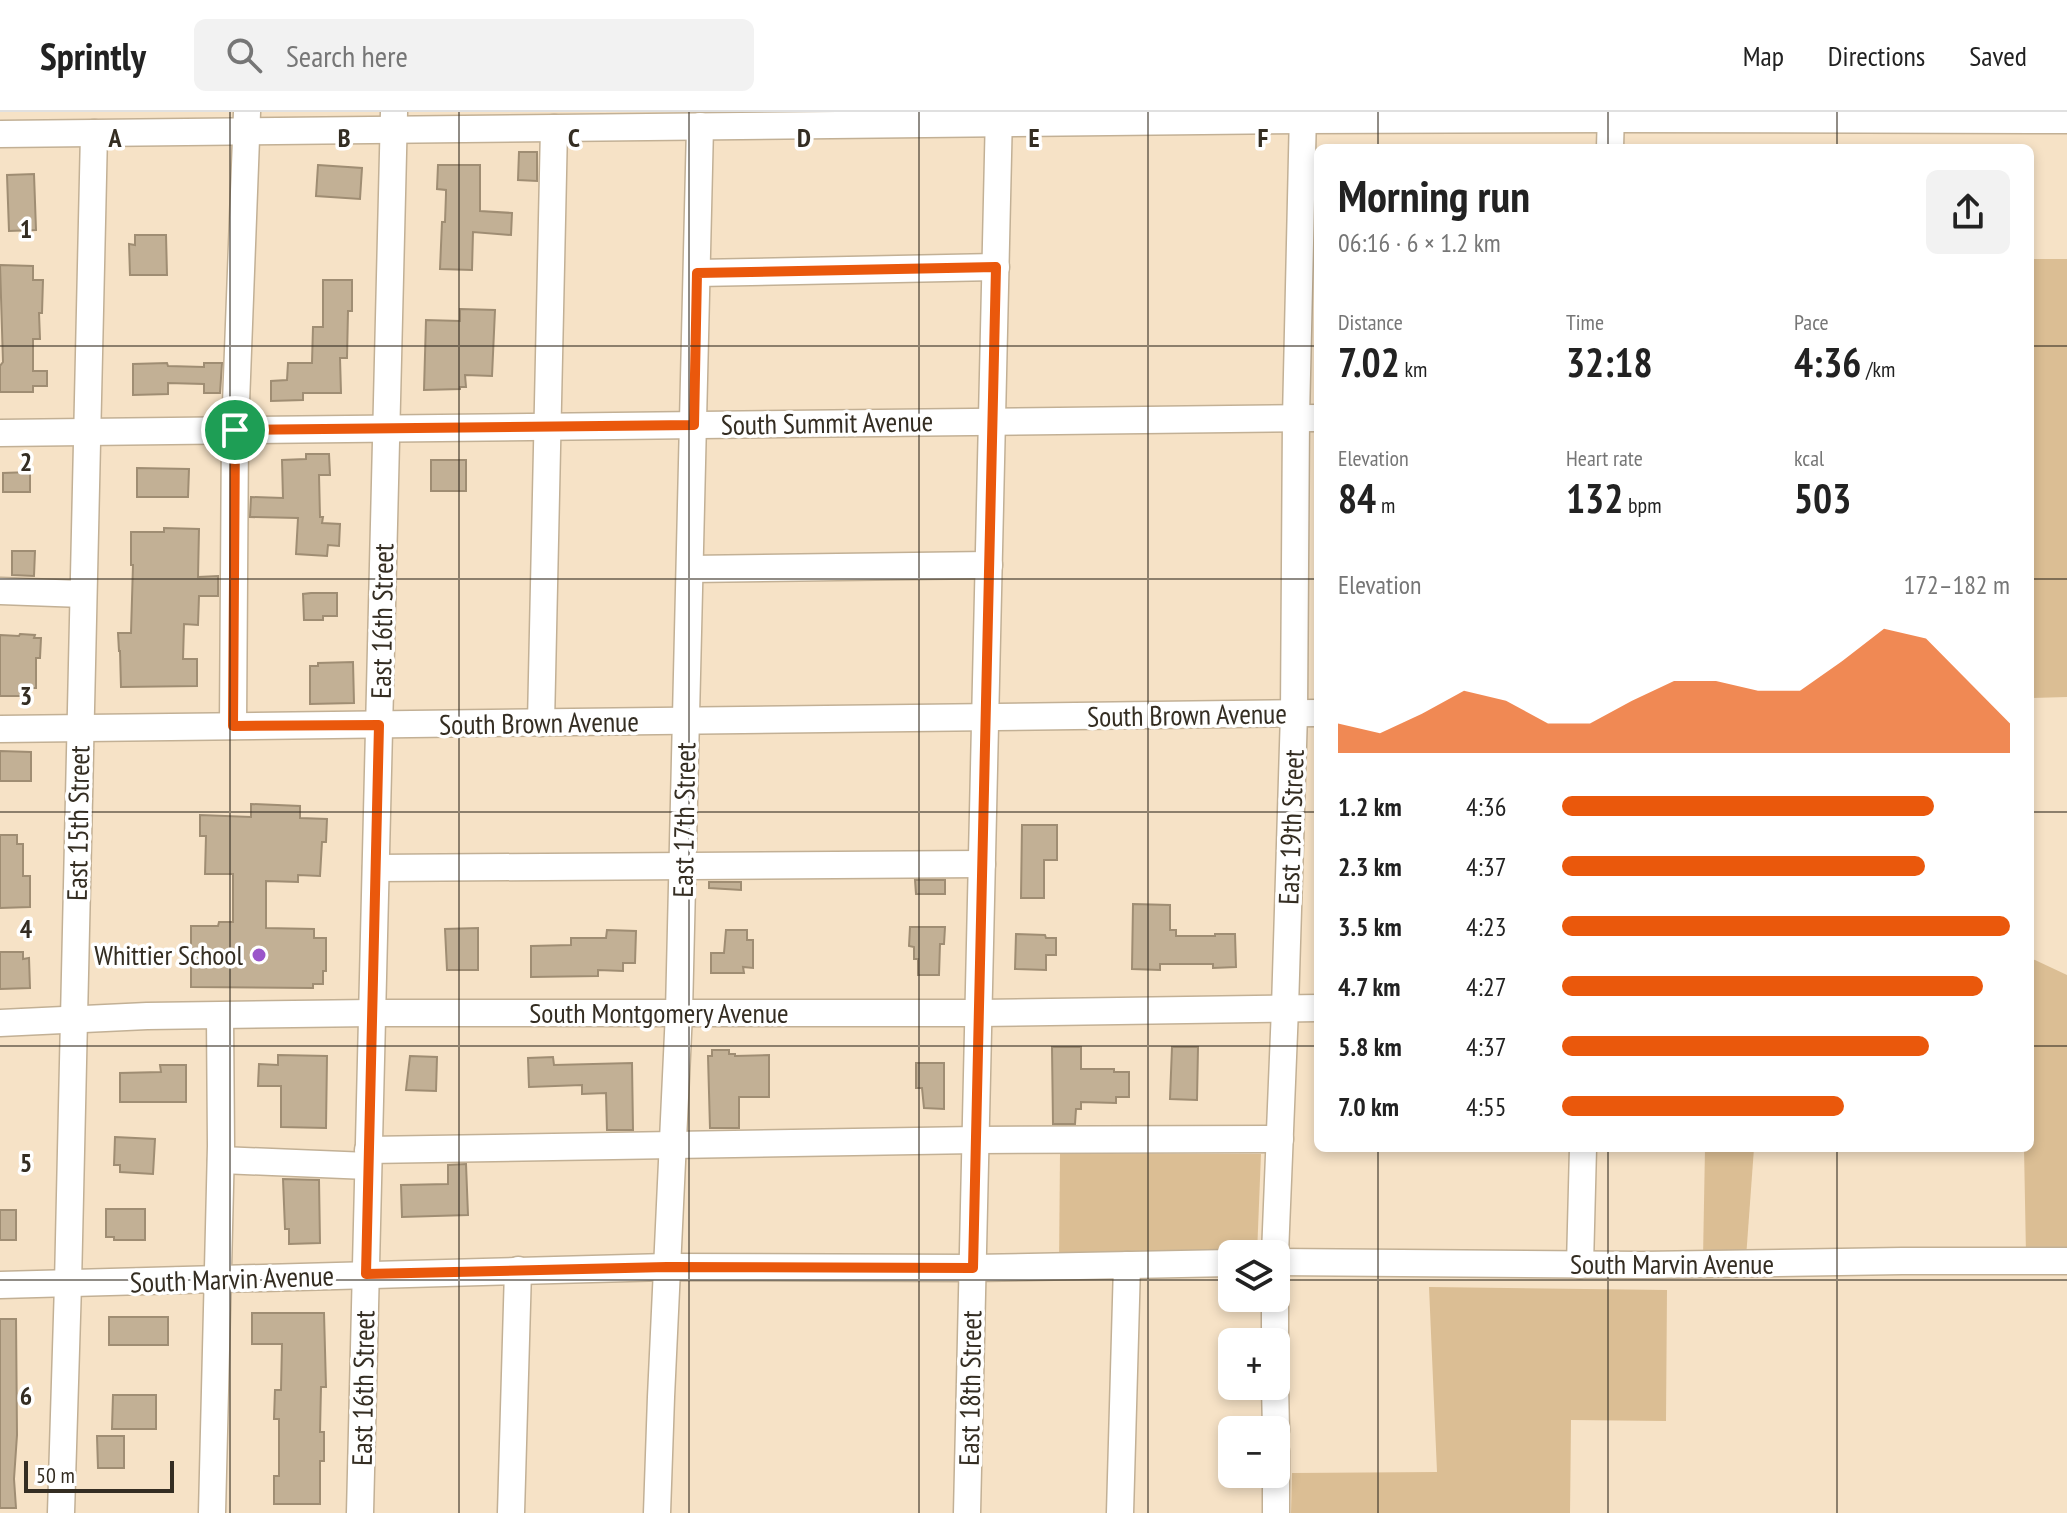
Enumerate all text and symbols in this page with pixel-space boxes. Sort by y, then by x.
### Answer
search box [194,19,754,91]
text: Sprintly [40,31,146,80]
icon: search [222,33,266,77]
text: Search here [286,36,408,75]
text: Map [1743,37,1784,74]
text: Directions [1828,37,1925,74]
text: Saved [1969,37,2027,74]
text: A [107,121,122,154]
text: B [338,121,351,154]
text: C [568,121,580,154]
text: D [797,121,811,154]
text: E [1028,121,1040,154]
text: F [1258,121,1269,154]
text: Morning run [1338,167,1530,224]
button: share [1926,170,2010,254]
text: 1 [20,212,32,245]
text: 06:16 · 6 × 1.2 km [1338,226,1501,259]
text: Distance [1338,308,1403,336]
text: Time [1566,308,1604,336]
text: Pace [1794,308,1829,336]
text: 7.02 [1338,336,1400,388]
text: 32:18 [1566,336,1653,388]
text: 4:36 [1794,336,1861,388]
text: km [1400,355,1427,383]
text: /km [1861,355,1895,383]
pin [201,396,269,464]
street label: South Summit Avenue [720,402,934,443]
icon: arrive [213,408,257,452]
text: Elevation [1338,444,1409,472]
text: Heart rate [1566,444,1643,472]
text: kcal [1794,444,1824,472]
text: 2 [20,445,32,478]
text: 84 [1338,472,1376,524]
text: 132 [1566,472,1623,524]
text: 503 [1794,472,1851,524]
text: m [1376,491,1395,519]
text: bpm [1623,491,1661,519]
street label: East 16th Street [362,543,401,699]
text: Elevation [1338,568,1421,601]
text: 172–182 m [1904,568,2010,601]
text: 3 [20,679,32,712]
street label: South Brown Avenue [1087,694,1287,735]
street label: South Brown Avenue [439,702,639,743]
street label: East 17th Street [664,742,703,898]
street label: East 15th Street [58,745,97,901]
street label: East 19th Street [1269,748,1312,905]
text: 1.2 km [1338,790,1402,823]
text: 4:36 [1466,790,1506,823]
text: 2.3 km [1338,850,1402,883]
text: 4:37 [1466,850,1506,883]
text: 3.5 km [1338,910,1402,943]
text: 4:23 [1466,910,1506,943]
text: 4 [20,912,33,945]
place label: Whittier School [94,936,243,973]
marker: Whittier School [250,946,268,964]
text: 4.7 km [1338,970,1401,1003]
text: 4:27 [1466,970,1506,1003]
street label: South Montgomery Avenue [529,994,789,1031]
text: 5.8 km [1338,1030,1402,1063]
text: 4:37 [1466,1030,1506,1063]
text: 7.0 km [1338,1090,1399,1123]
text: 4:55 [1466,1090,1506,1123]
text: 5 [20,1146,32,1179]
map controls [1218,1240,1290,1488]
button: layers [1218,1240,1290,1312]
street label: South Marvin Avenue [1570,1245,1774,1282]
street label: South Marvin Avenue [129,1256,335,1301]
street label: East 16th Street [343,1310,382,1466]
street label: East 18th Street [950,1310,989,1466]
button: + [1218,1328,1290,1400]
text: 6 [20,1379,32,1412]
button: − [1218,1416,1290,1488]
scale bar [24,1457,174,1493]
text: 50 m [36,1461,75,1489]

